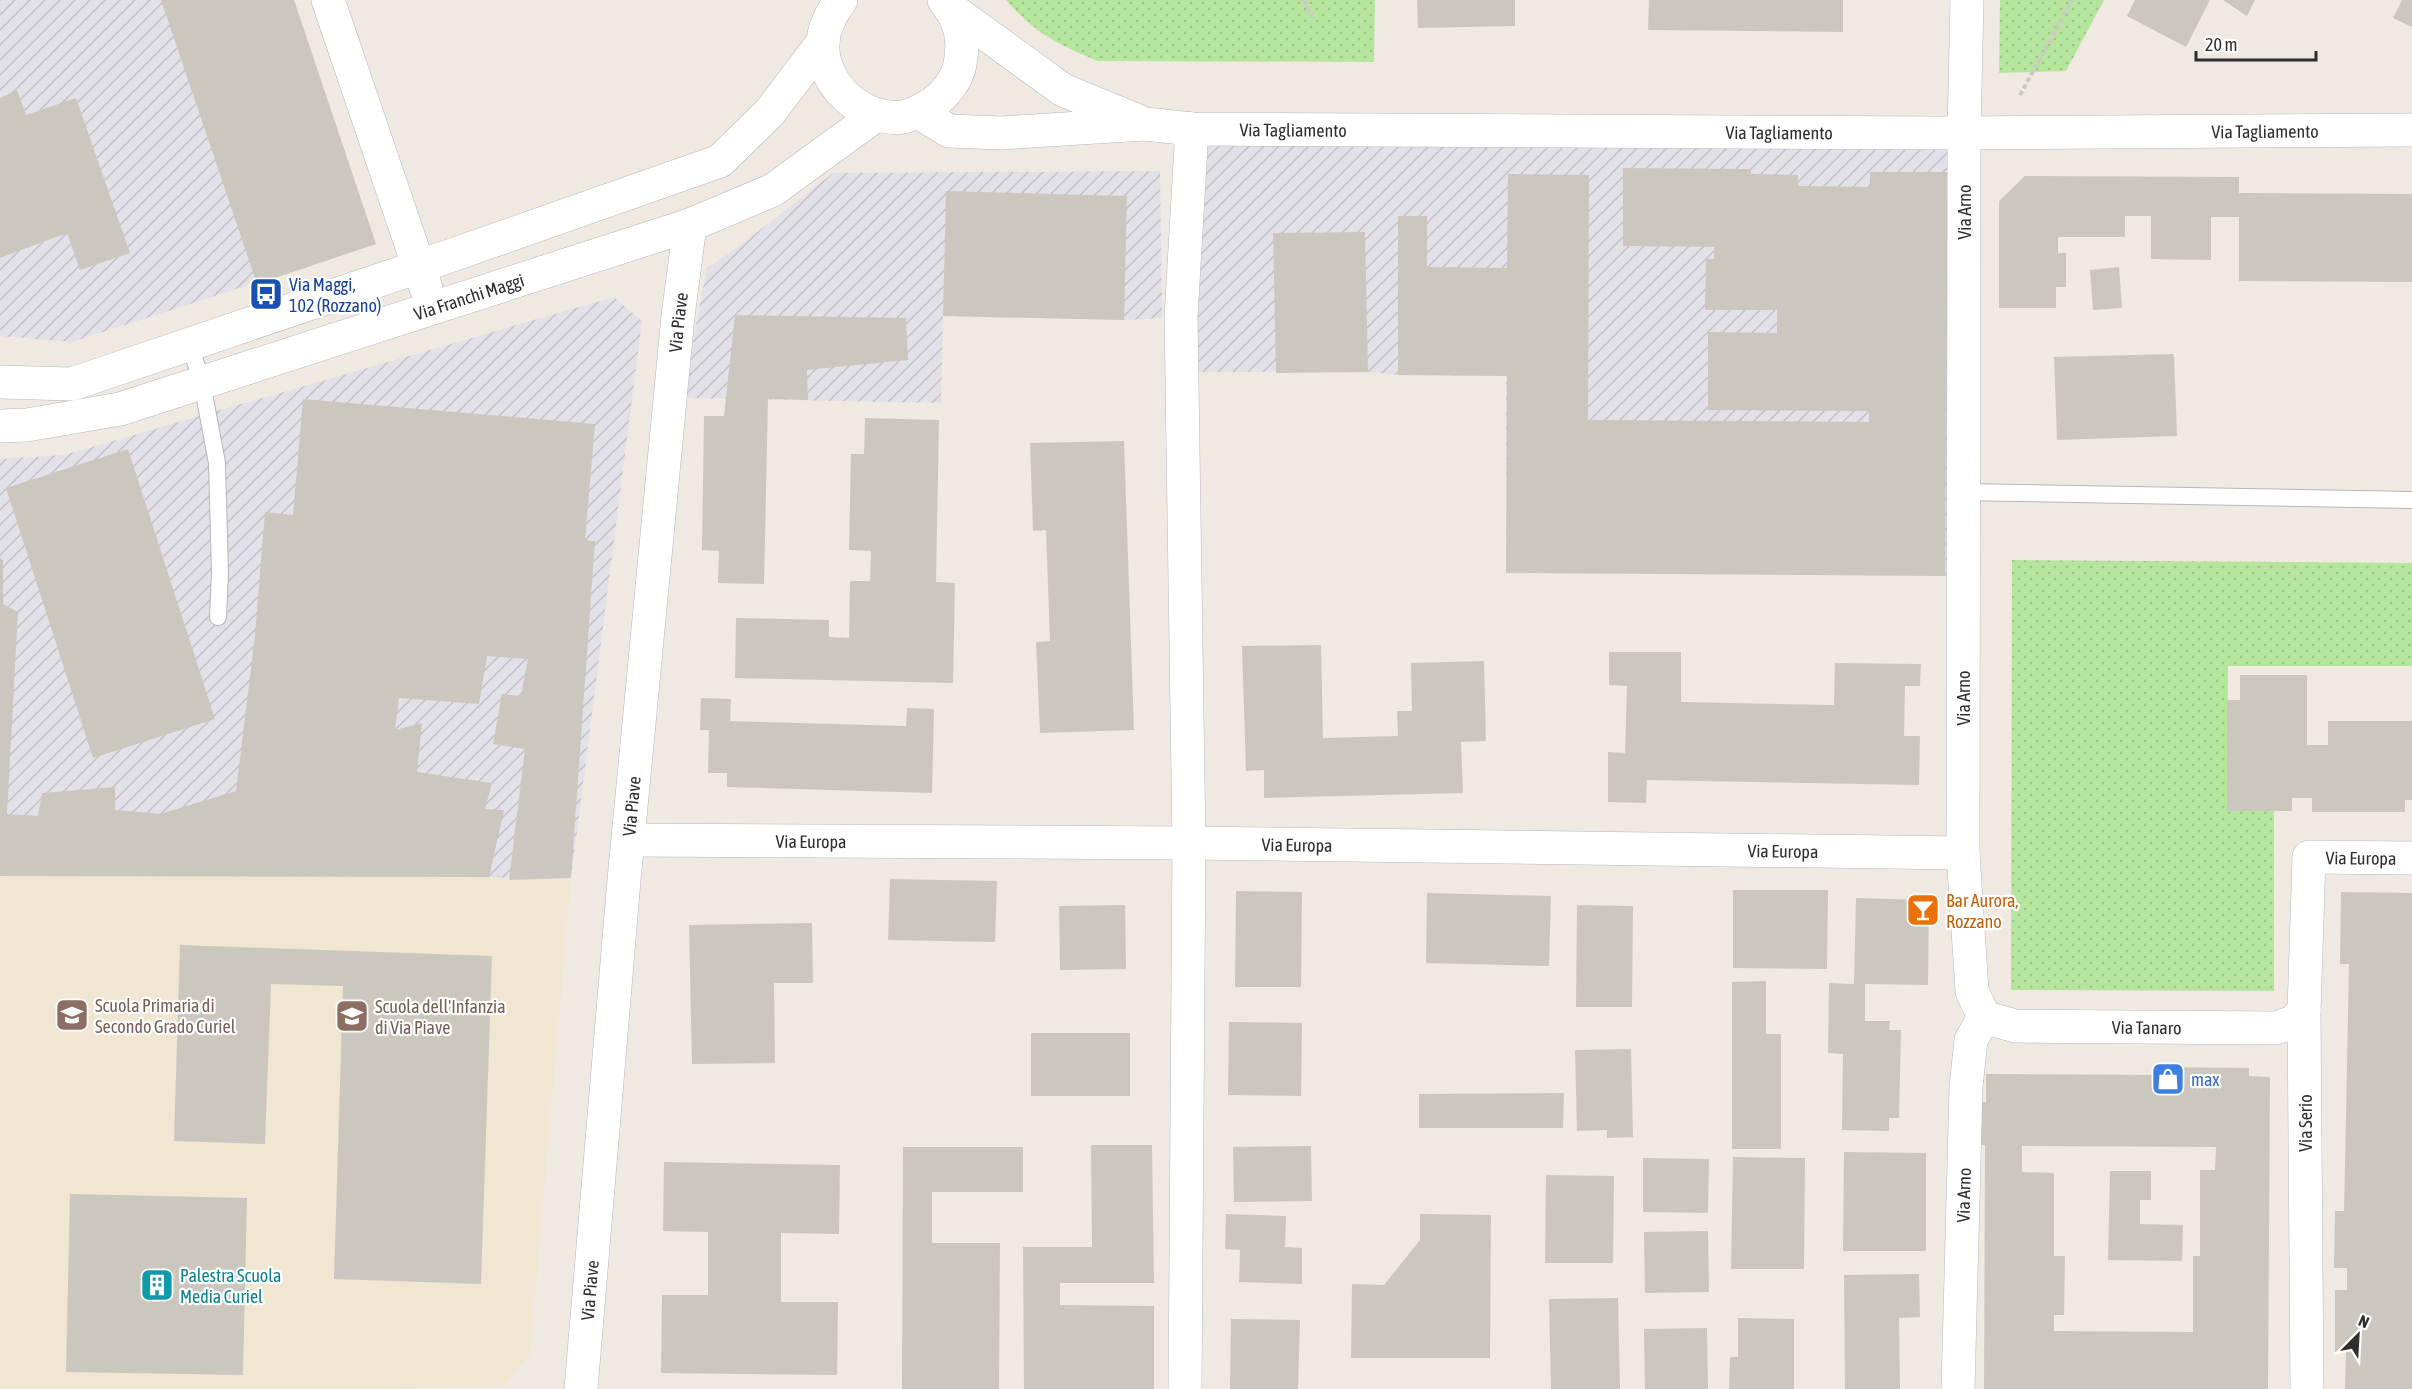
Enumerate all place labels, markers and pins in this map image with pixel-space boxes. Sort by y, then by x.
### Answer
place label: Via Maggi, 102 (Rozzano) [289,274,381,316]
bus stop icon: Via Maggi, 102 (Rozzano) [248,276,284,312]
place label: Bar Aurora, Rozzano [1946,890,2019,932]
bar icon: Bar Aurora, Rozzano [1905,892,1941,928]
place label: Scuola Primaria di Secondo Grado Curiel [95,995,236,1037]
place label: Scuola dell'Infanzia di Via Piave [375,996,506,1038]
school or university icon: Scuola Primaria di Secondo Grado Curiel [54,997,90,1033]
school or university icon: Scuola dell'Infanzia di Via Piave [334,998,370,1034]
shop icon: max [2150,1061,2186,1097]
place label: max [2191,1069,2220,1090]
place label: Palestra Scuola Media Curiel [180,1265,281,1307]
building icon: Palestra Scuola Media Curiel [139,1267,175,1303]

